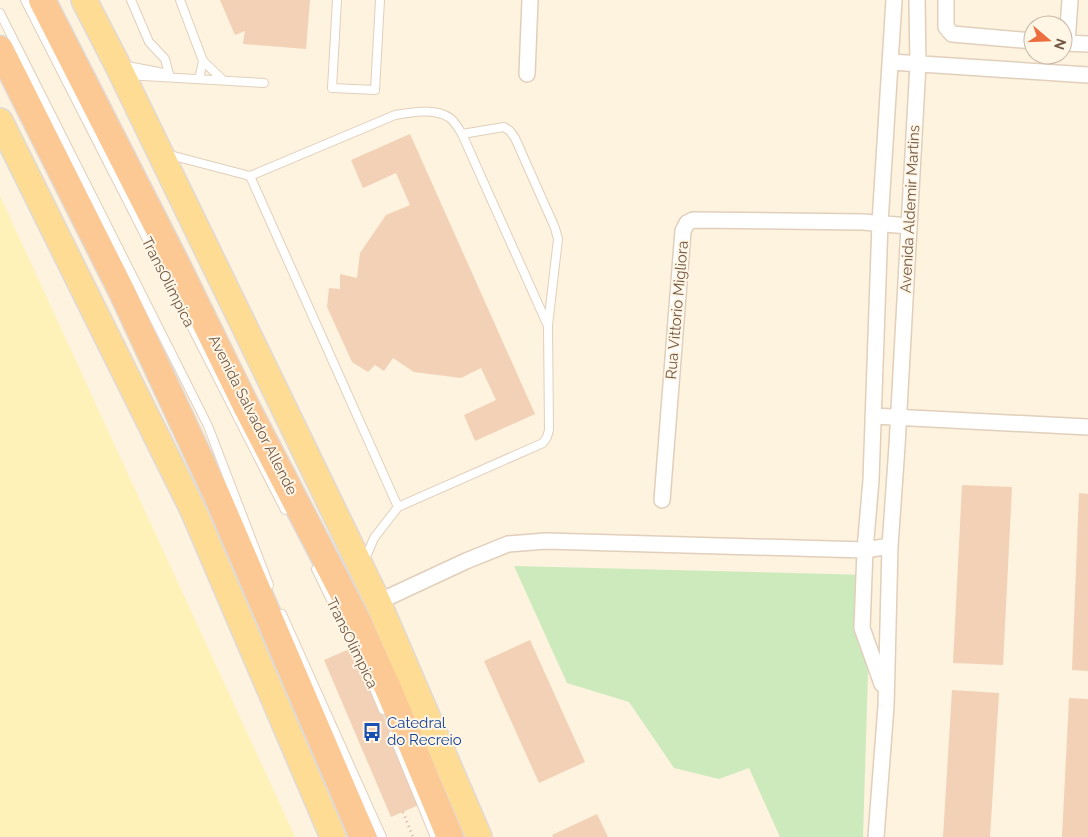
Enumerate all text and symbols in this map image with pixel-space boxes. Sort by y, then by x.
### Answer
north arrow [1023,15,1073,65]
text: N [1051,37,1070,52]
street label: Avenida Aldemir Martins [897,125,923,293]
street label: TransOlímpica [138,234,198,330]
street label: Rua Vittorio Migliora [662,240,692,380]
street label: Avenida Salvador Allende [205,332,301,498]
street label: TransOlímpica [322,595,382,691]
place label: Catedral do Recreio [387,714,462,749]
bus stop icon: Catedral do Recreio [361,721,383,743]

